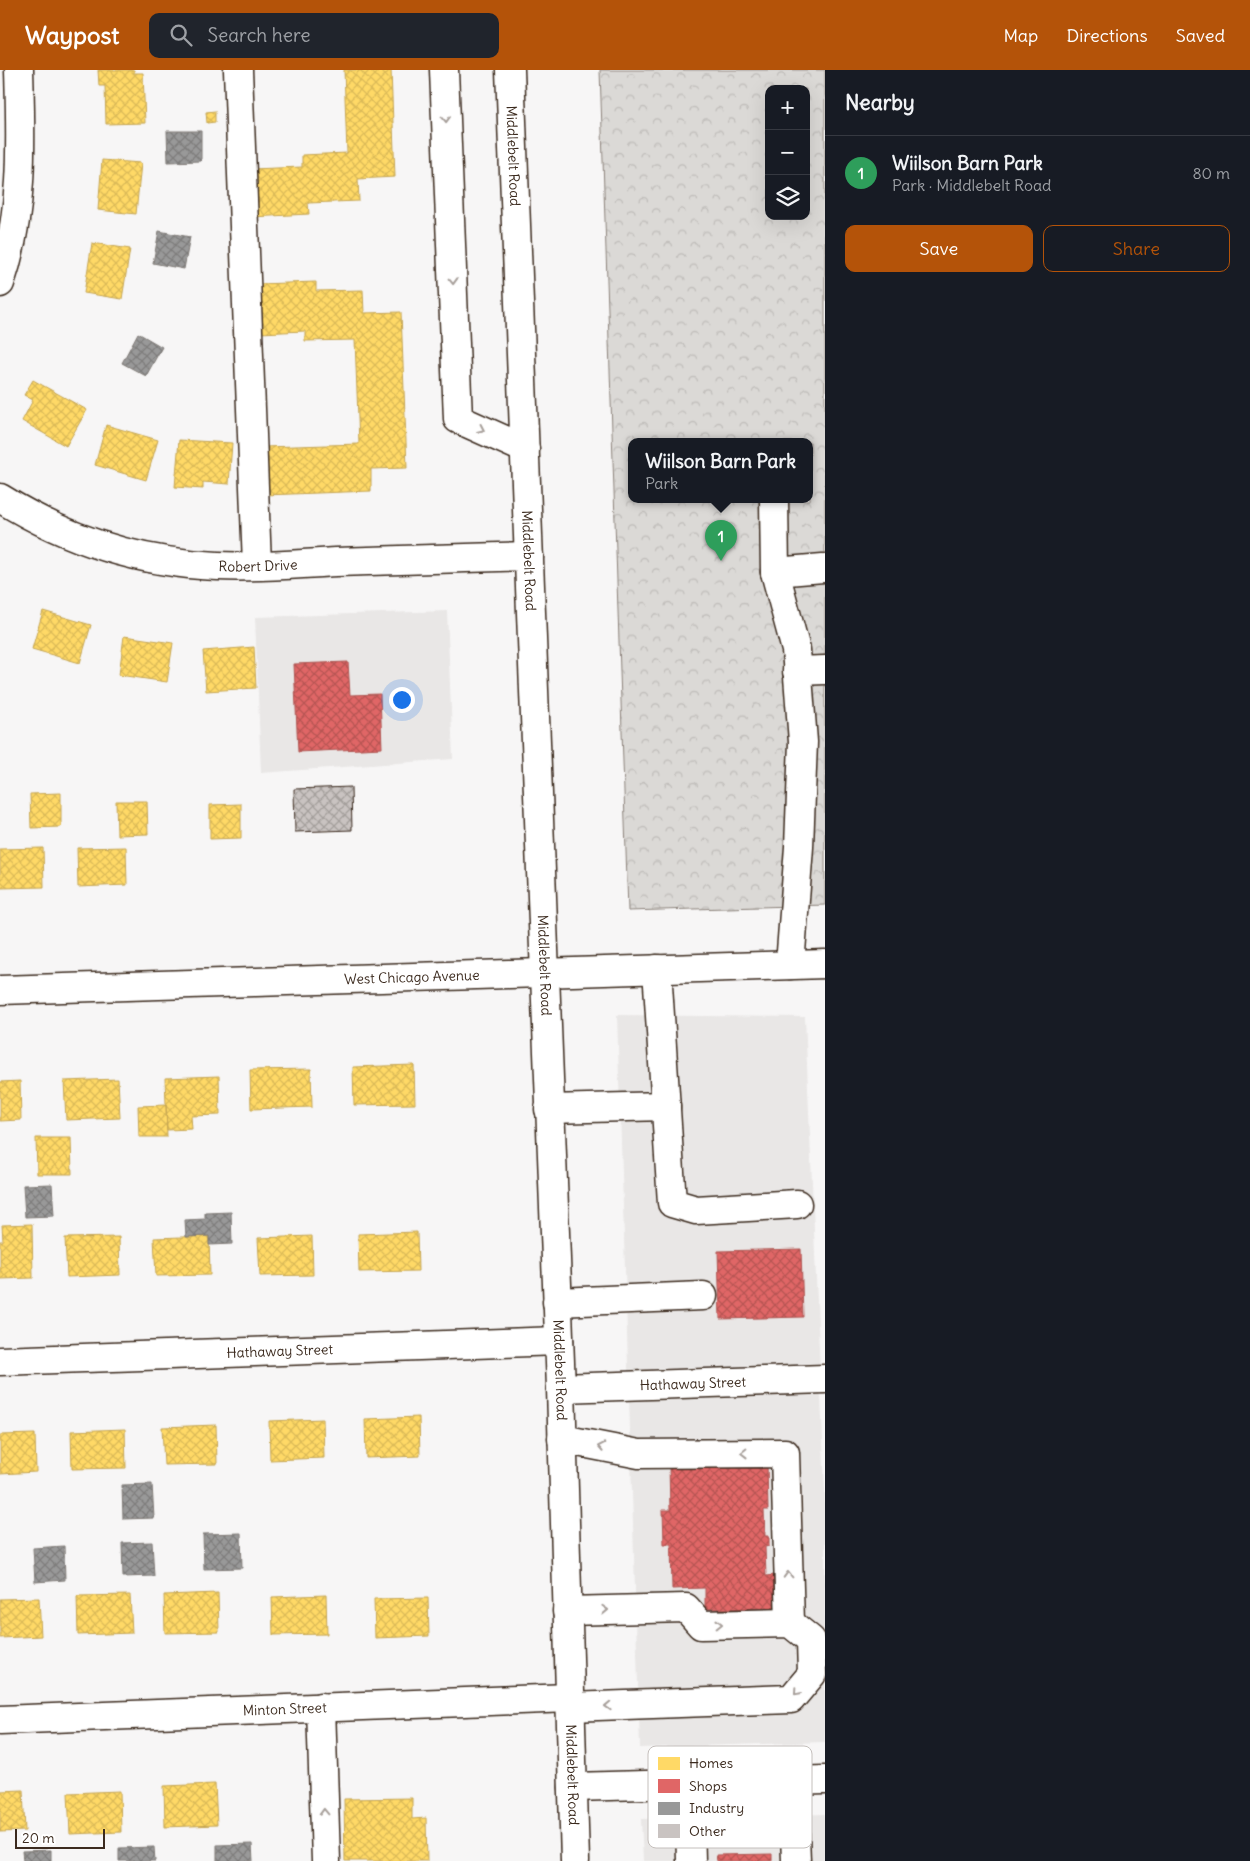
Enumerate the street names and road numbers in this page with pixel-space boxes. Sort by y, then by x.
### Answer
street label: Middlebelt Road [502,105,524,207]
street label: Middlebelt Road [518,510,540,611]
street label: Robert Drive [218,555,298,576]
street label: Middlebelt Road [534,915,556,1016]
street label: West Chicago Avenue [344,966,480,988]
street label: Middlebelt Road [549,1319,571,1421]
street label: Hathaway Street [226,1340,334,1362]
street label: Hathaway Street [639,1373,747,1394]
street label: Minton Street [243,1698,327,1720]
street label: Middlebelt Road [562,1724,583,1826]

